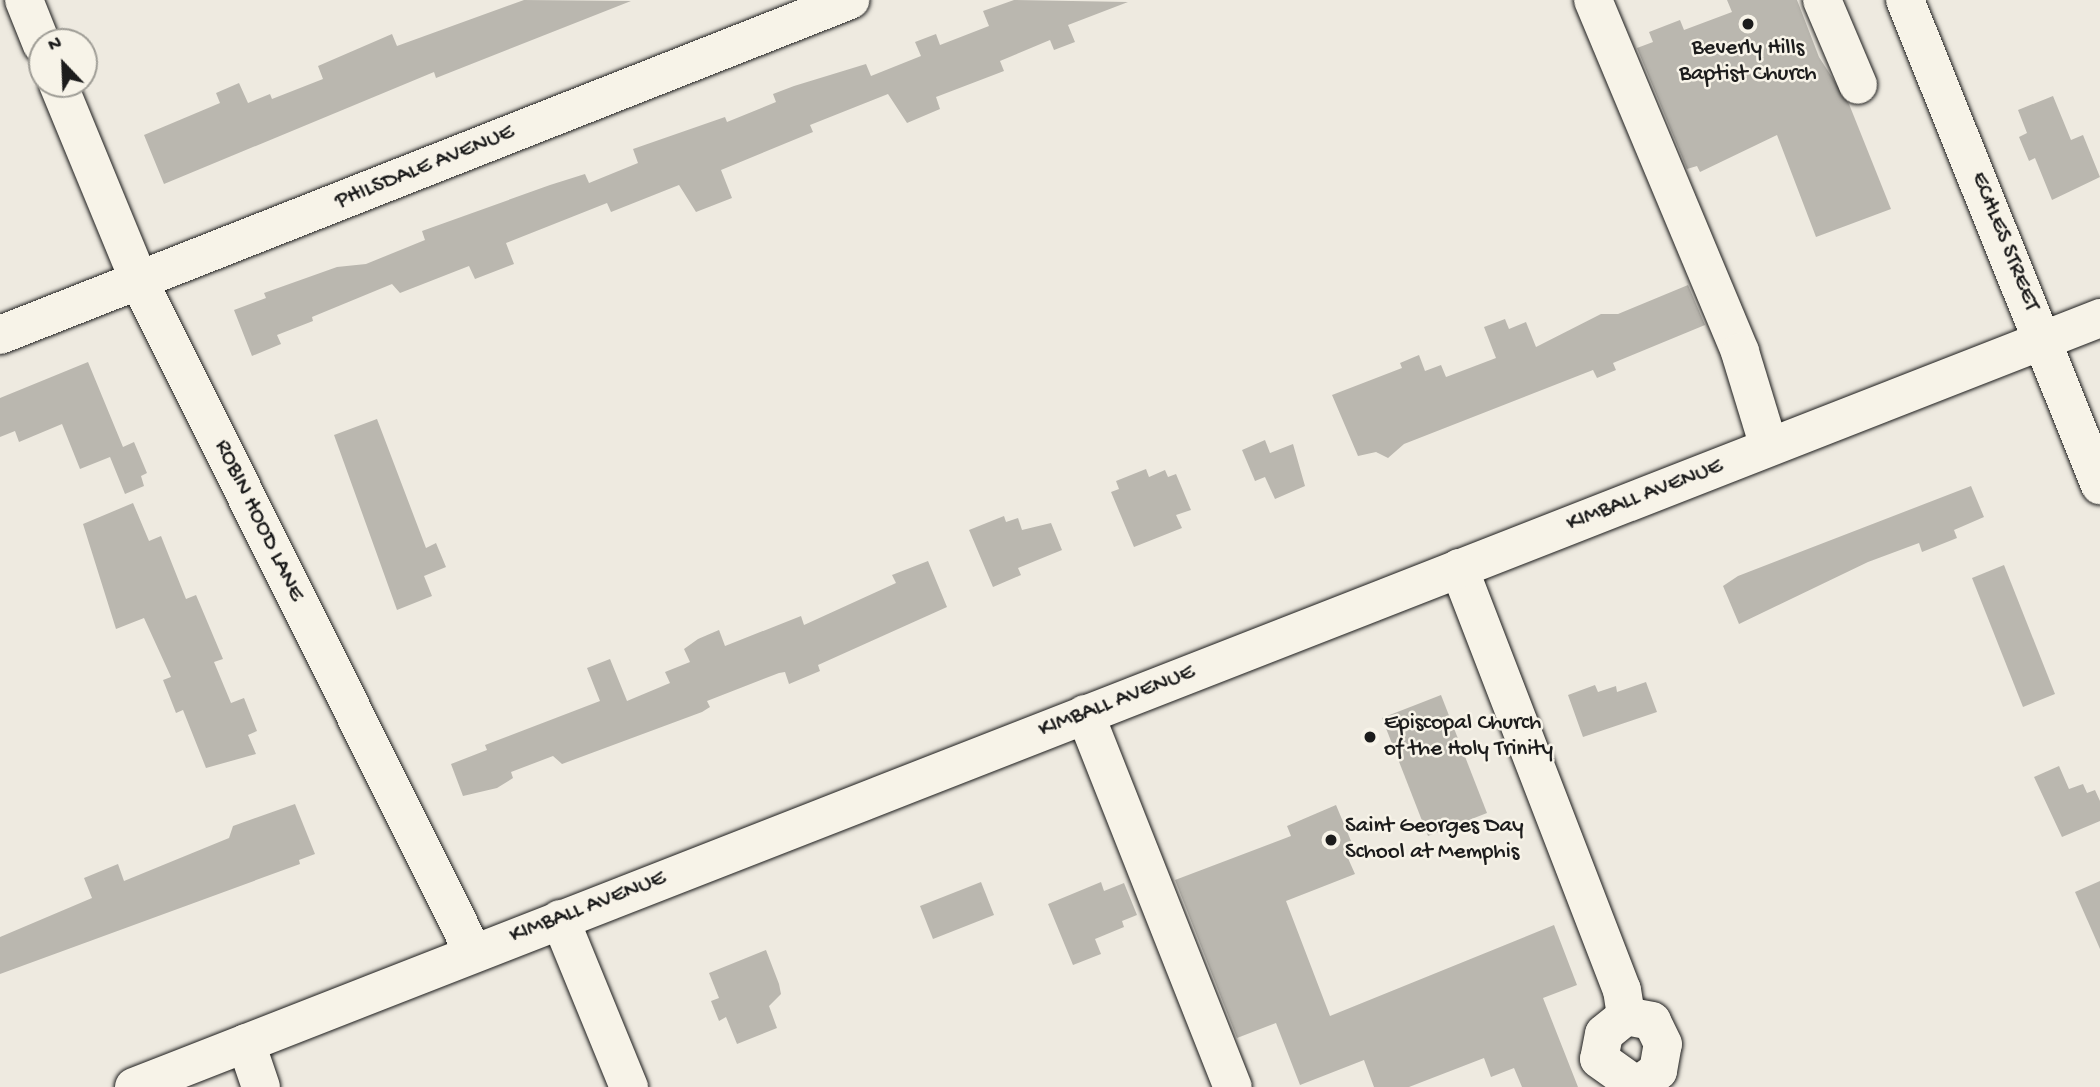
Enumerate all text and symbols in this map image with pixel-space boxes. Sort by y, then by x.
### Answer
marker: Beverly Hills Baptist Church [1740,16,1756,32]
north arrow [28,28,98,98]
text: N [45,32,66,58]
place label: Beverly Hills Baptist Church [1679,35,1817,89]
street label: PHILSDALE AVENUE [332,120,518,216]
street label: ECHLES STREET [1964,168,2044,316]
street label: ROBIN HOOD LANE [207,436,309,606]
street label: KIMBALL AVENUE [1563,454,1727,538]
street label: KIMBALL AVENUE [1035,660,1199,744]
place label: Episcopal Church of the Holy Trinity [1384,710,1553,764]
marker: Episcopal Church of the Holy Trinity [1362,729,1378,745]
place label: Saint Georges Day School at Memphis [1345,813,1524,867]
marker: Saint Georges Day School at Memphis [1323,832,1339,848]
street label: KIMBALL AVENUE [506,866,670,950]

